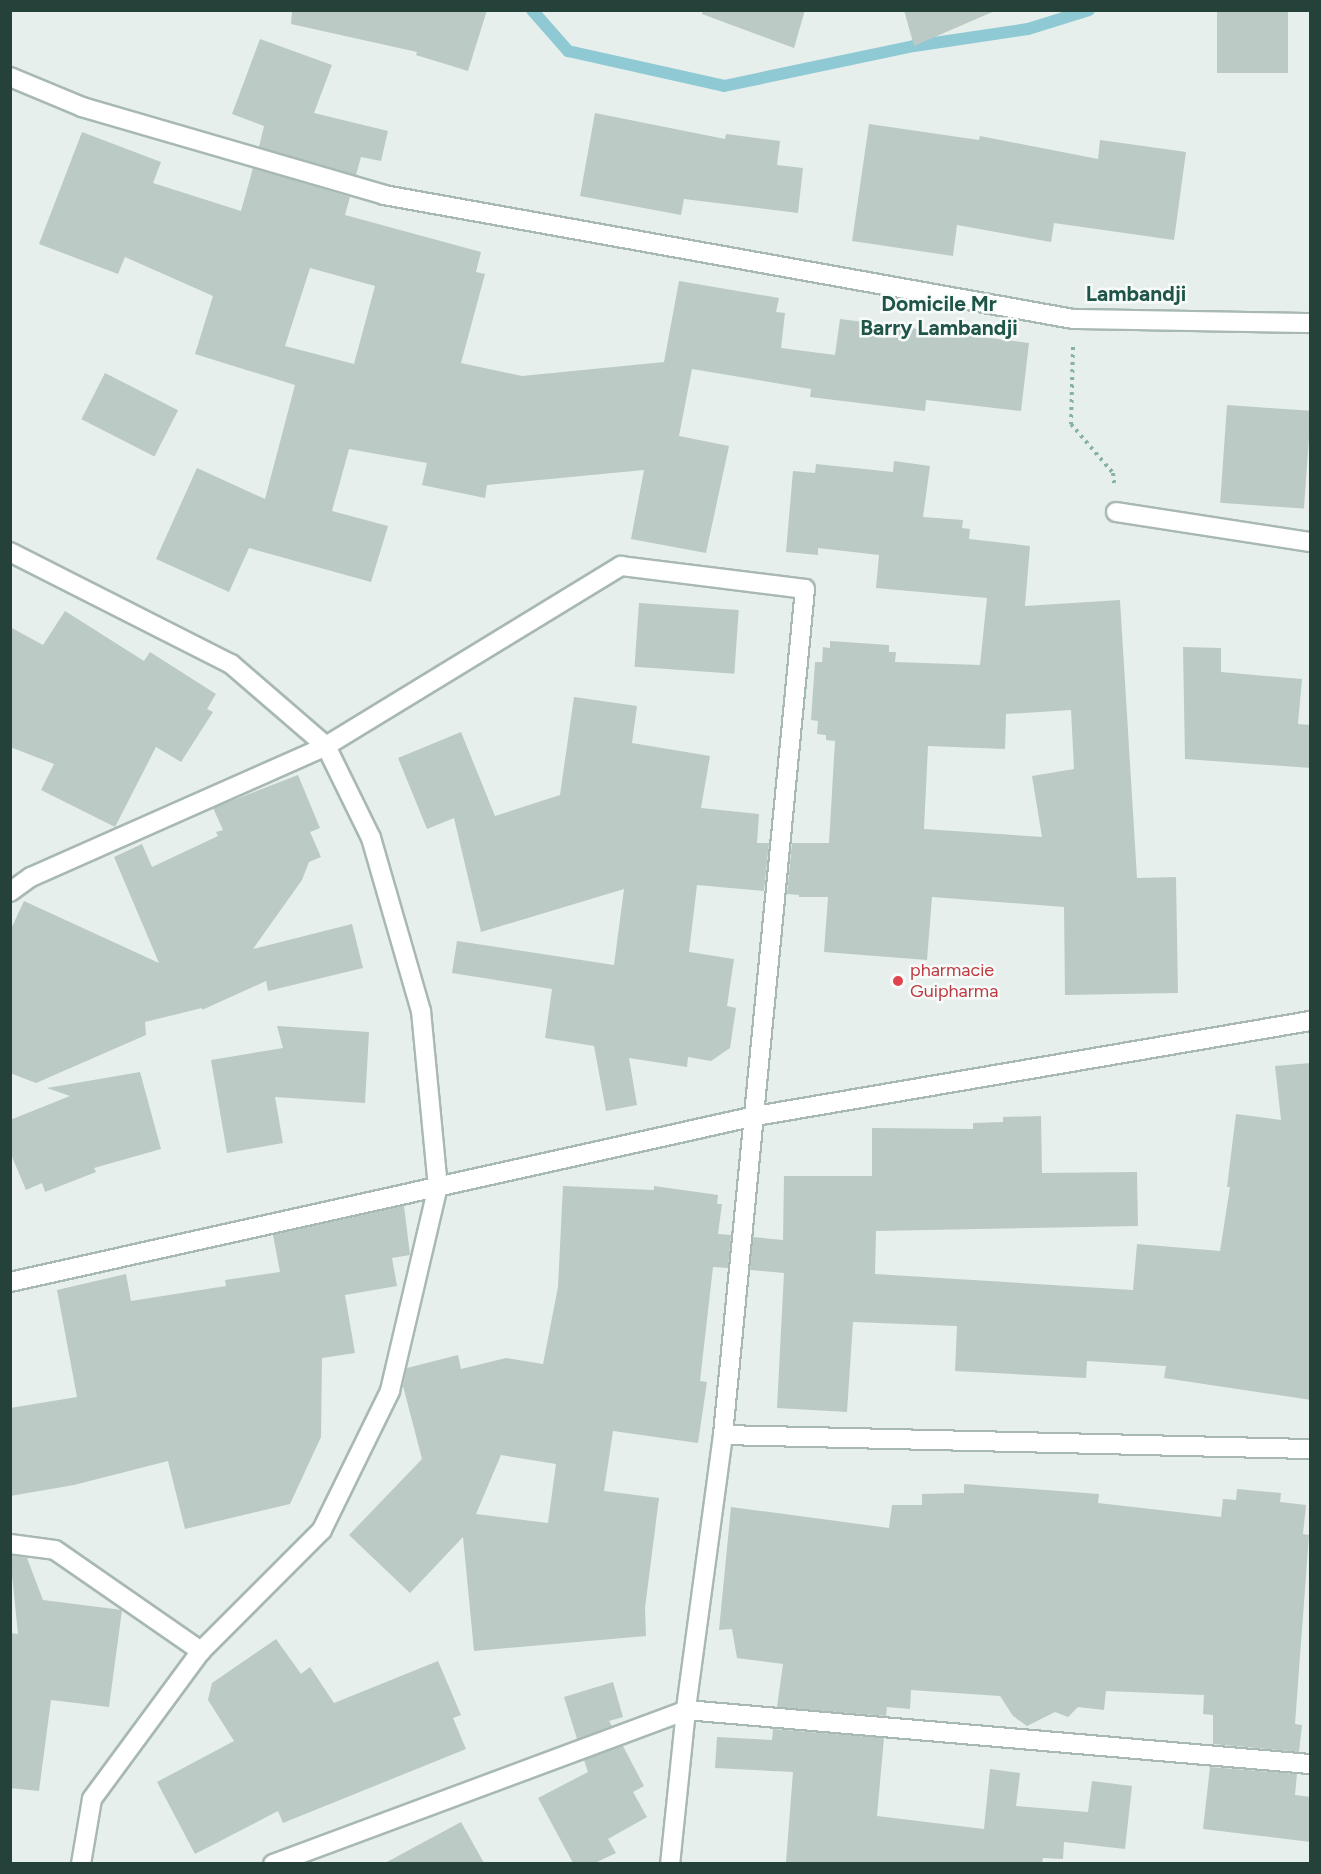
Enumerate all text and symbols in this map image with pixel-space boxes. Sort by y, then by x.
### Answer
district label: Lambandji [1086,281,1186,307]
district label: Domicile Mr Barry Lambandji [860,291,1018,341]
place label: pharmacie Guipharma [910,960,998,1002]
marker: pharmacie Guipharma [891,974,905,988]

